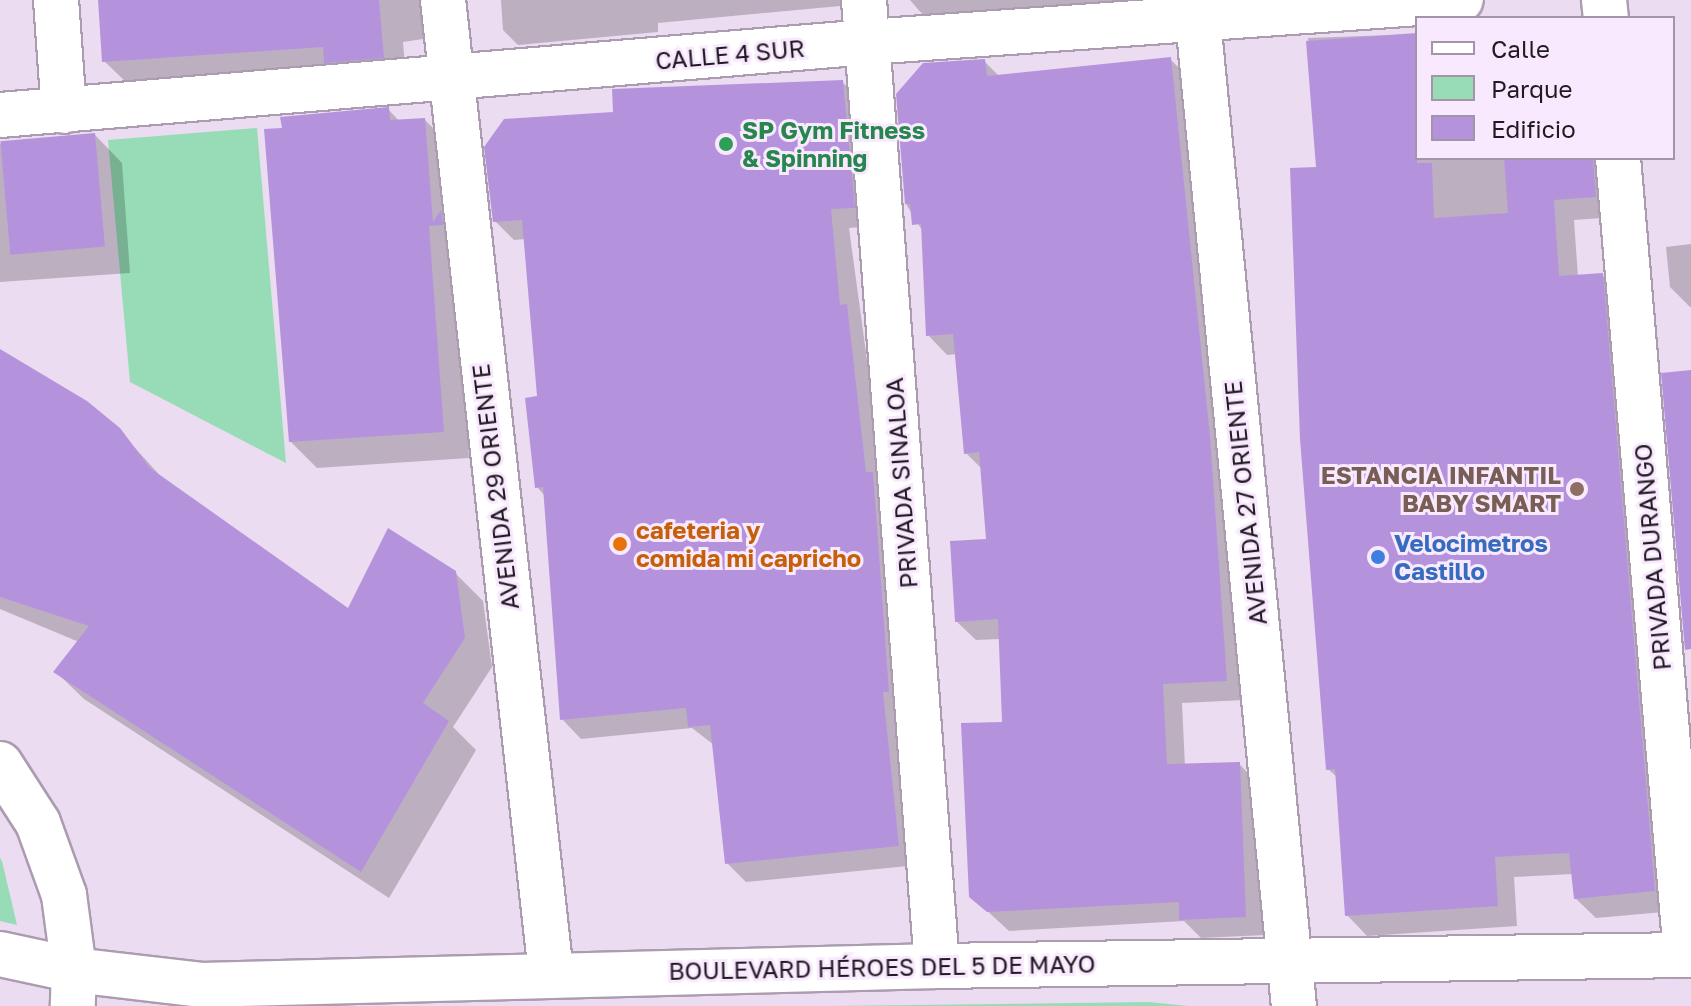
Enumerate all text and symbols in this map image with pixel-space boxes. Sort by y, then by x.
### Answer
legend [1415,16,1675,160]
street label: CALLE 4 SUR [654,33,806,75]
text: Calle [1491,34,1550,63]
text: Parque [1491,74,1572,103]
text: Edificio [1491,114,1576,143]
place label: SP Gym Fitness & Spinning [742,116,925,172]
marker: SP Gym Fitness & Spinning [717,135,735,153]
street label: AVENIDA 29 ORIENTE [466,363,524,611]
street label: PRIVADA SINALOA [879,377,923,589]
street label: AVENIDA 27 ORIENTE [1218,379,1272,627]
street label: PRIVADA DURANGO [1628,442,1676,672]
place label: ESTANCIA INFANTIL BABY SMART [1321,461,1561,517]
marker: ESTANCIA INFANTIL BABY SMART [1568,480,1586,498]
place label: cafeteria y comida mi capricho [636,516,861,572]
place label: Velocimetros Castillo [1394,529,1548,585]
marker: cafeteria y comida mi capricho [611,535,629,553]
marker: Velocimetros Castillo [1369,548,1387,566]
street label: BOULEVARD HÉROES DEL 5 DE MAYO [668,949,1096,985]

